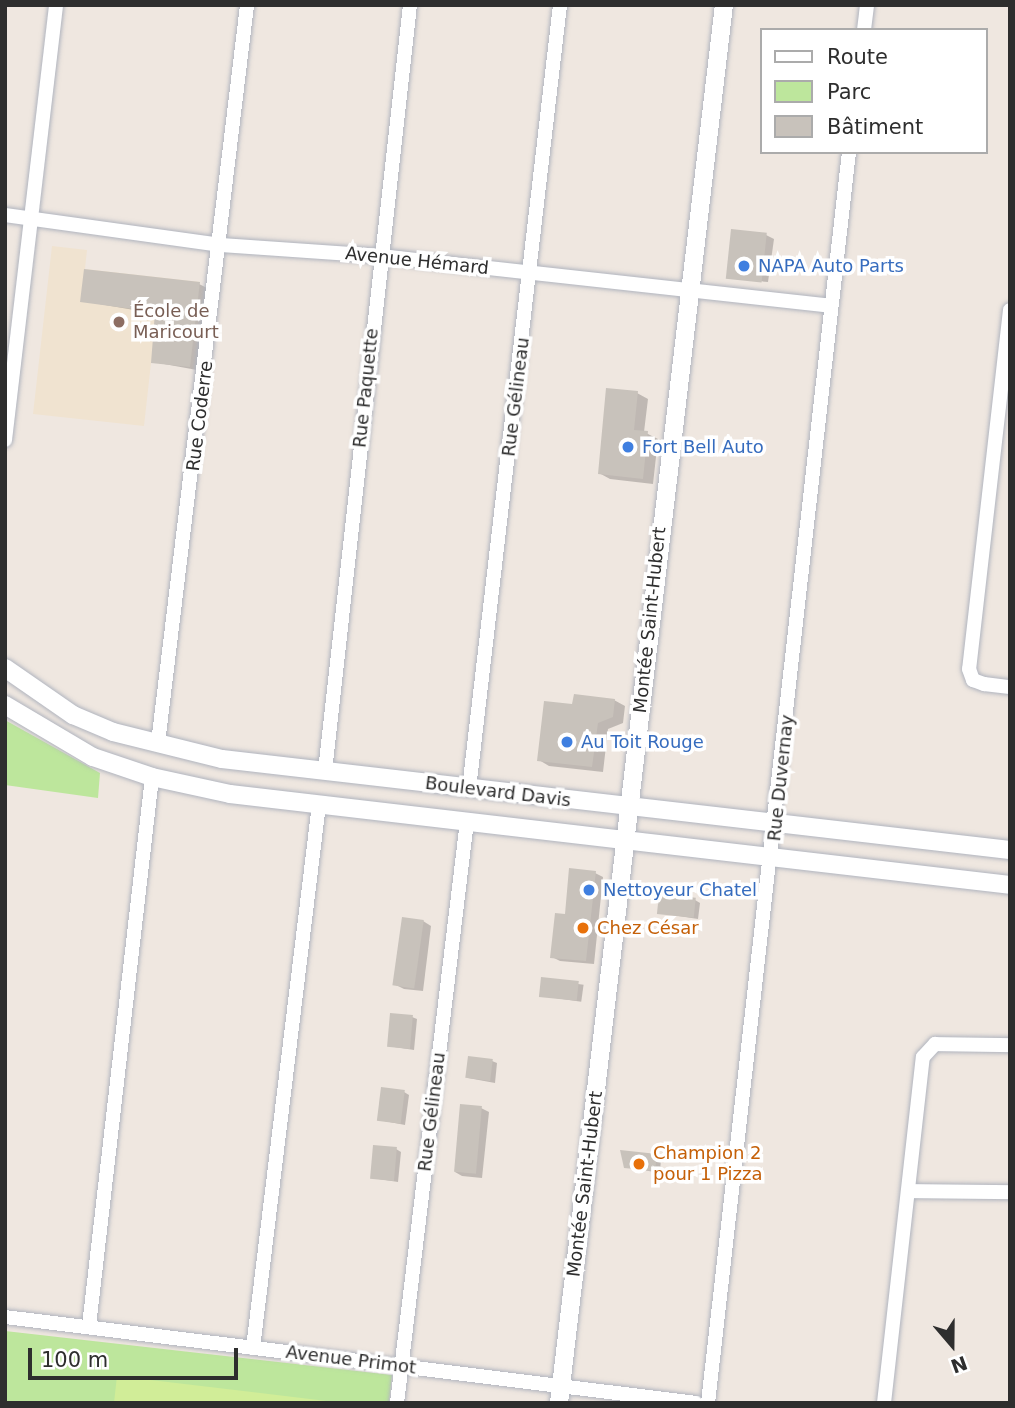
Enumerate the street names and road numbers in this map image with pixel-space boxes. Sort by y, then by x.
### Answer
street label: Avenue Hémard [344,243,490,279]
street label: Rue Paquette [349,327,383,449]
street label: Rue Gélineau [498,336,534,458]
street label: Rue Coderre [183,360,217,472]
street label: Montée Saint-Hubert [629,526,671,714]
street label: Rue Duvernay [764,714,798,842]
street label: Boulevard Davis [424,772,572,812]
street label: Rue Gélineau [414,1051,450,1173]
street label: Montée Saint-Hubert [563,1090,607,1278]
street label: Avenue Primot [285,1341,417,1379]

